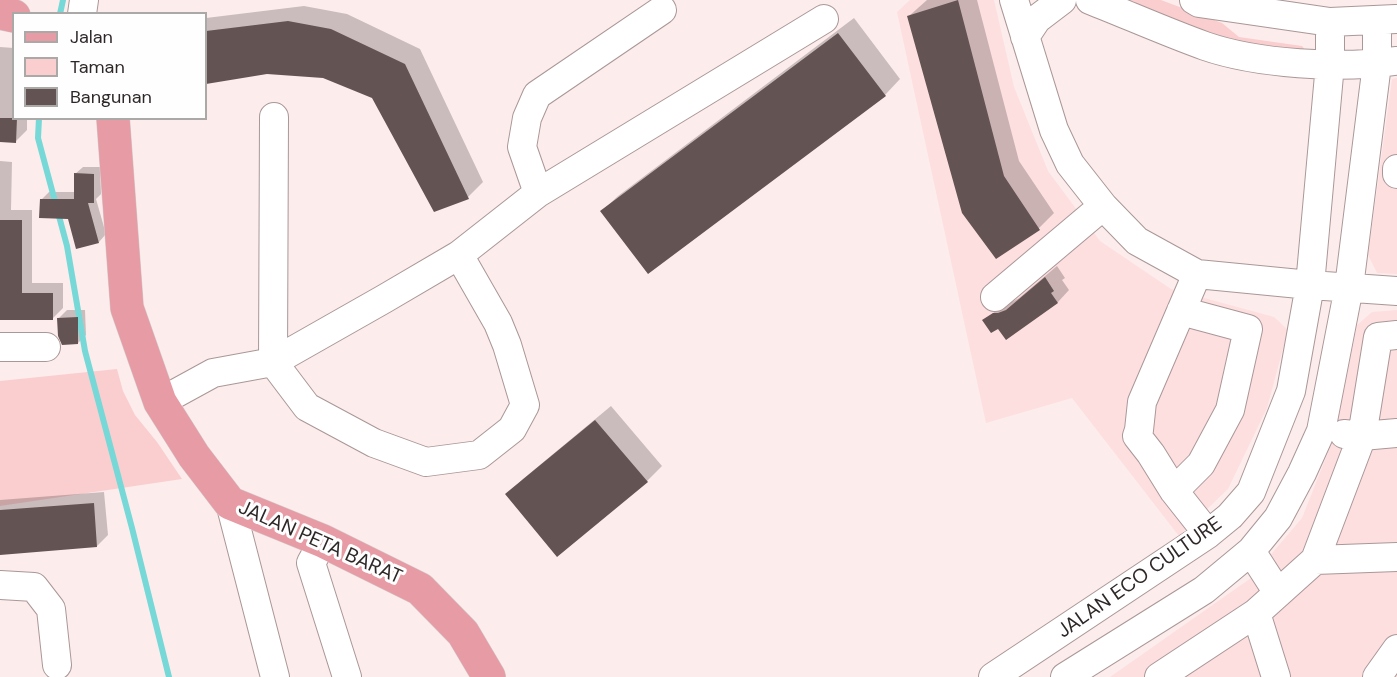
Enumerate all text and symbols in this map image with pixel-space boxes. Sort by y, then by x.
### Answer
legend [12,12,207,120]
text: Jalan [70,25,113,49]
text: Taman [70,55,125,79]
text: Bangunan [70,85,152,109]
street label: JALAN PETA BARAT [234,496,406,590]
street label: JALAN ECO CULTURE [1053,512,1227,644]

